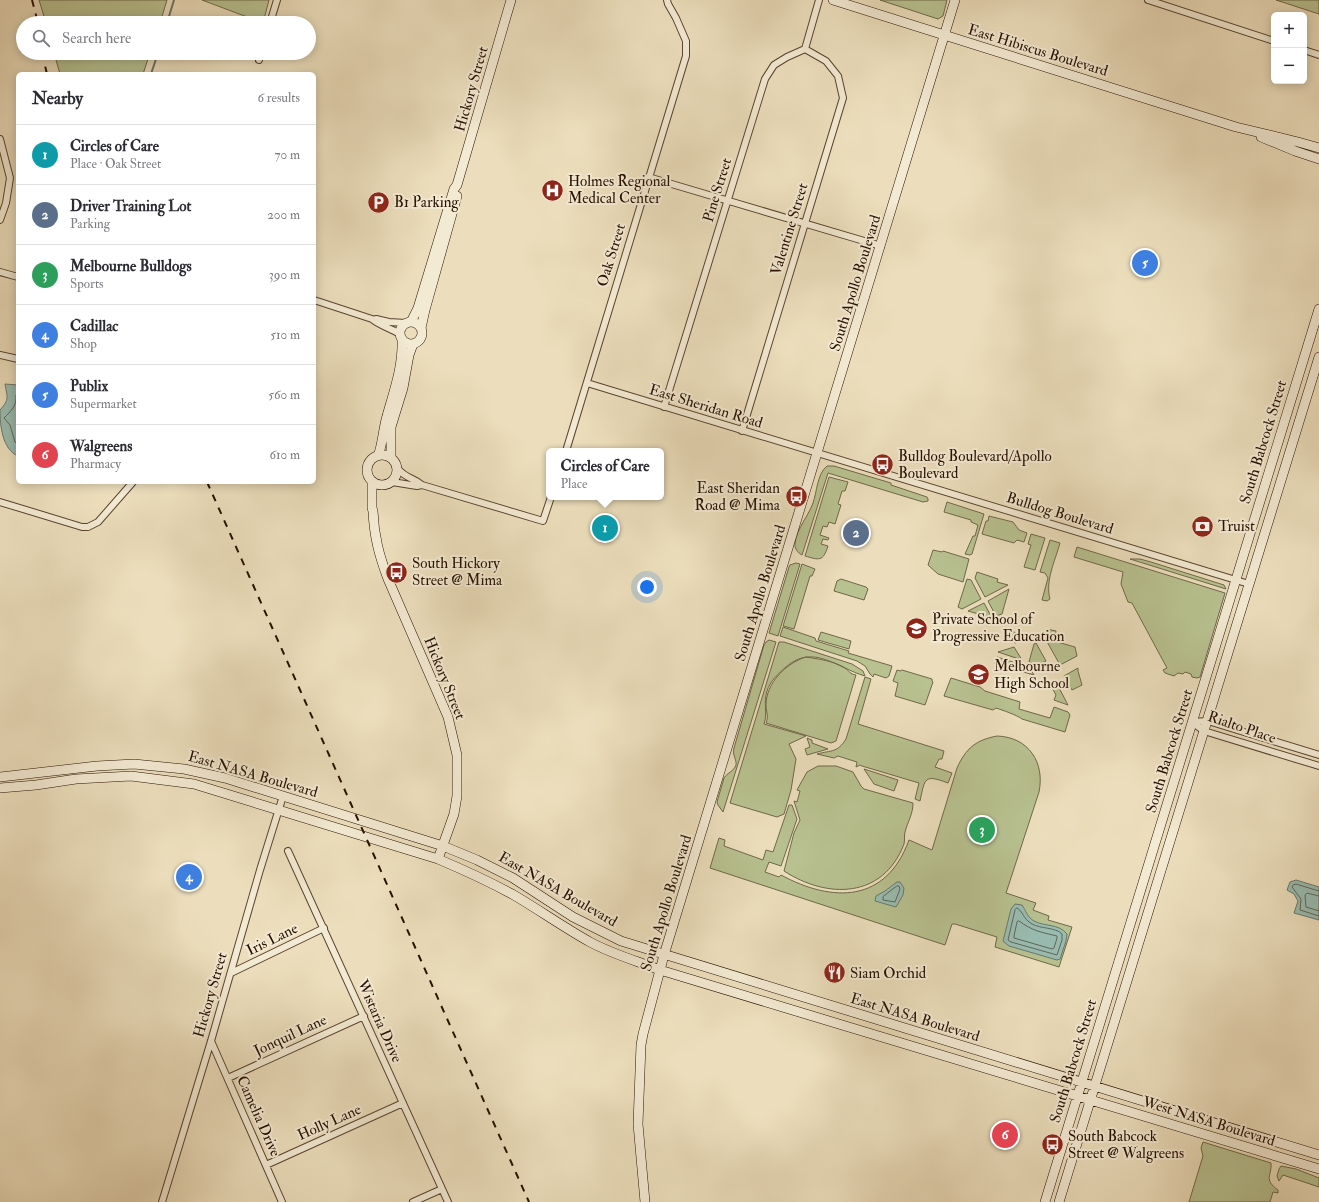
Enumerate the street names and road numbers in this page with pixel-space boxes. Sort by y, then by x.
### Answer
street label: East Hibiscus Boulevard [966,20,1111,81]
street label: Hickory Street [450,44,493,134]
street label: Pine Street [699,156,736,224]
street label: Valentine Street [766,181,813,278]
street label: South Apollo Boulevard [826,212,886,354]
street label: Oak Street [593,221,630,289]
street label: South Babcock Street [1236,378,1291,506]
street label: East Sheridan Road [647,380,766,433]
street label: Bulldog Boulevard [1004,488,1116,539]
street label: South Apollo Boulevard [731,522,791,664]
street label: Hickory Street [419,634,470,723]
street label: South Babcock Street [1142,687,1197,815]
street label: Rialto Place [1205,707,1278,748]
street label: East NASA Boulevard [186,747,321,802]
street label: South Apollo Boulevard [637,832,697,974]
street label: East NASA Boulevard [495,848,621,932]
street label: Iris Lane [243,919,301,960]
street label: Hickory Street [189,950,232,1040]
street label: Wistaria Drive [352,976,406,1066]
street label: East NASA Boulevard [848,989,982,1046]
street label: South Babcock Street [1046,997,1101,1125]
street label: Jonquil Lane [250,1010,330,1062]
street label: Camelia Drive [232,1073,285,1160]
street label: West NASA Boulevard [1139,1092,1278,1151]
street label: Holly Lane [294,1100,364,1145]

